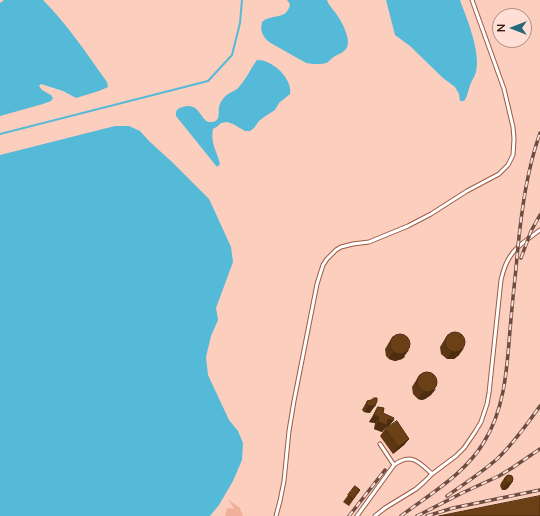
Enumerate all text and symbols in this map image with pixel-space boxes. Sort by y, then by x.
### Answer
north arrow [492,8,532,48]
text: N [494,24,507,32]

